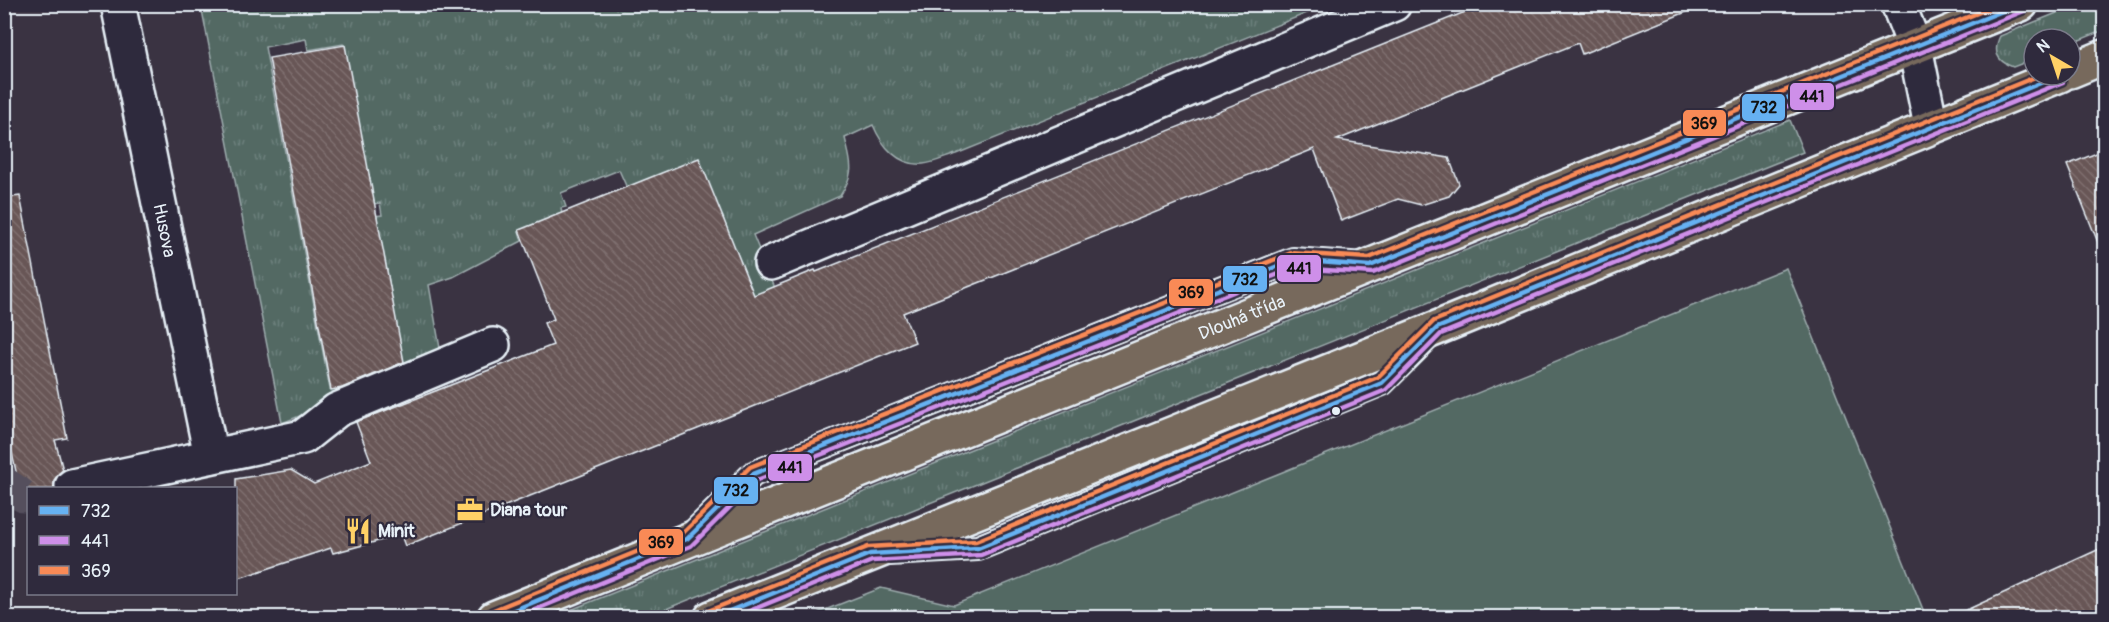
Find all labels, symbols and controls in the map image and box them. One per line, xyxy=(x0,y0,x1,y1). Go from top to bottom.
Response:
north arrow xyxy=(2022,27,2082,87)
text: N xyxy=(2033,35,2054,57)
line badge: 441 xyxy=(1789,82,1835,111)
text: 441 xyxy=(1800,87,1824,107)
line badge: 732 xyxy=(1741,93,1786,122)
text: 732 xyxy=(1751,98,1777,118)
line badge: 369 xyxy=(1682,109,1727,137)
text: 369 xyxy=(1691,114,1717,134)
street label: Husova xyxy=(148,201,181,259)
line badge: 441 xyxy=(1276,254,1322,283)
text: 441 xyxy=(1287,259,1311,279)
line badge: 732 xyxy=(1222,265,1268,293)
text: 732 xyxy=(1232,270,1258,290)
line badge: 369 xyxy=(1168,278,1214,307)
text: 369 xyxy=(1178,283,1204,303)
street label: Dlouhá třída xyxy=(1195,290,1289,345)
unlabelled marker xyxy=(1330,405,1342,417)
line badge: 441 xyxy=(767,453,813,482)
text: 441 xyxy=(778,458,802,478)
line badge: 732 xyxy=(713,476,759,505)
text: 732 xyxy=(723,481,749,501)
legend xyxy=(27,487,237,595)
office icon: Diana tour xyxy=(455,495,485,525)
place label: Diana tour xyxy=(490,499,568,522)
text: 732 xyxy=(81,500,111,523)
restaurant icon: Minit xyxy=(343,516,373,546)
place label: Minit xyxy=(378,520,415,543)
line badge: 369 xyxy=(638,528,684,556)
text: 441 xyxy=(81,530,109,553)
text: 369 xyxy=(648,533,674,553)
text: 369 xyxy=(81,560,111,583)

